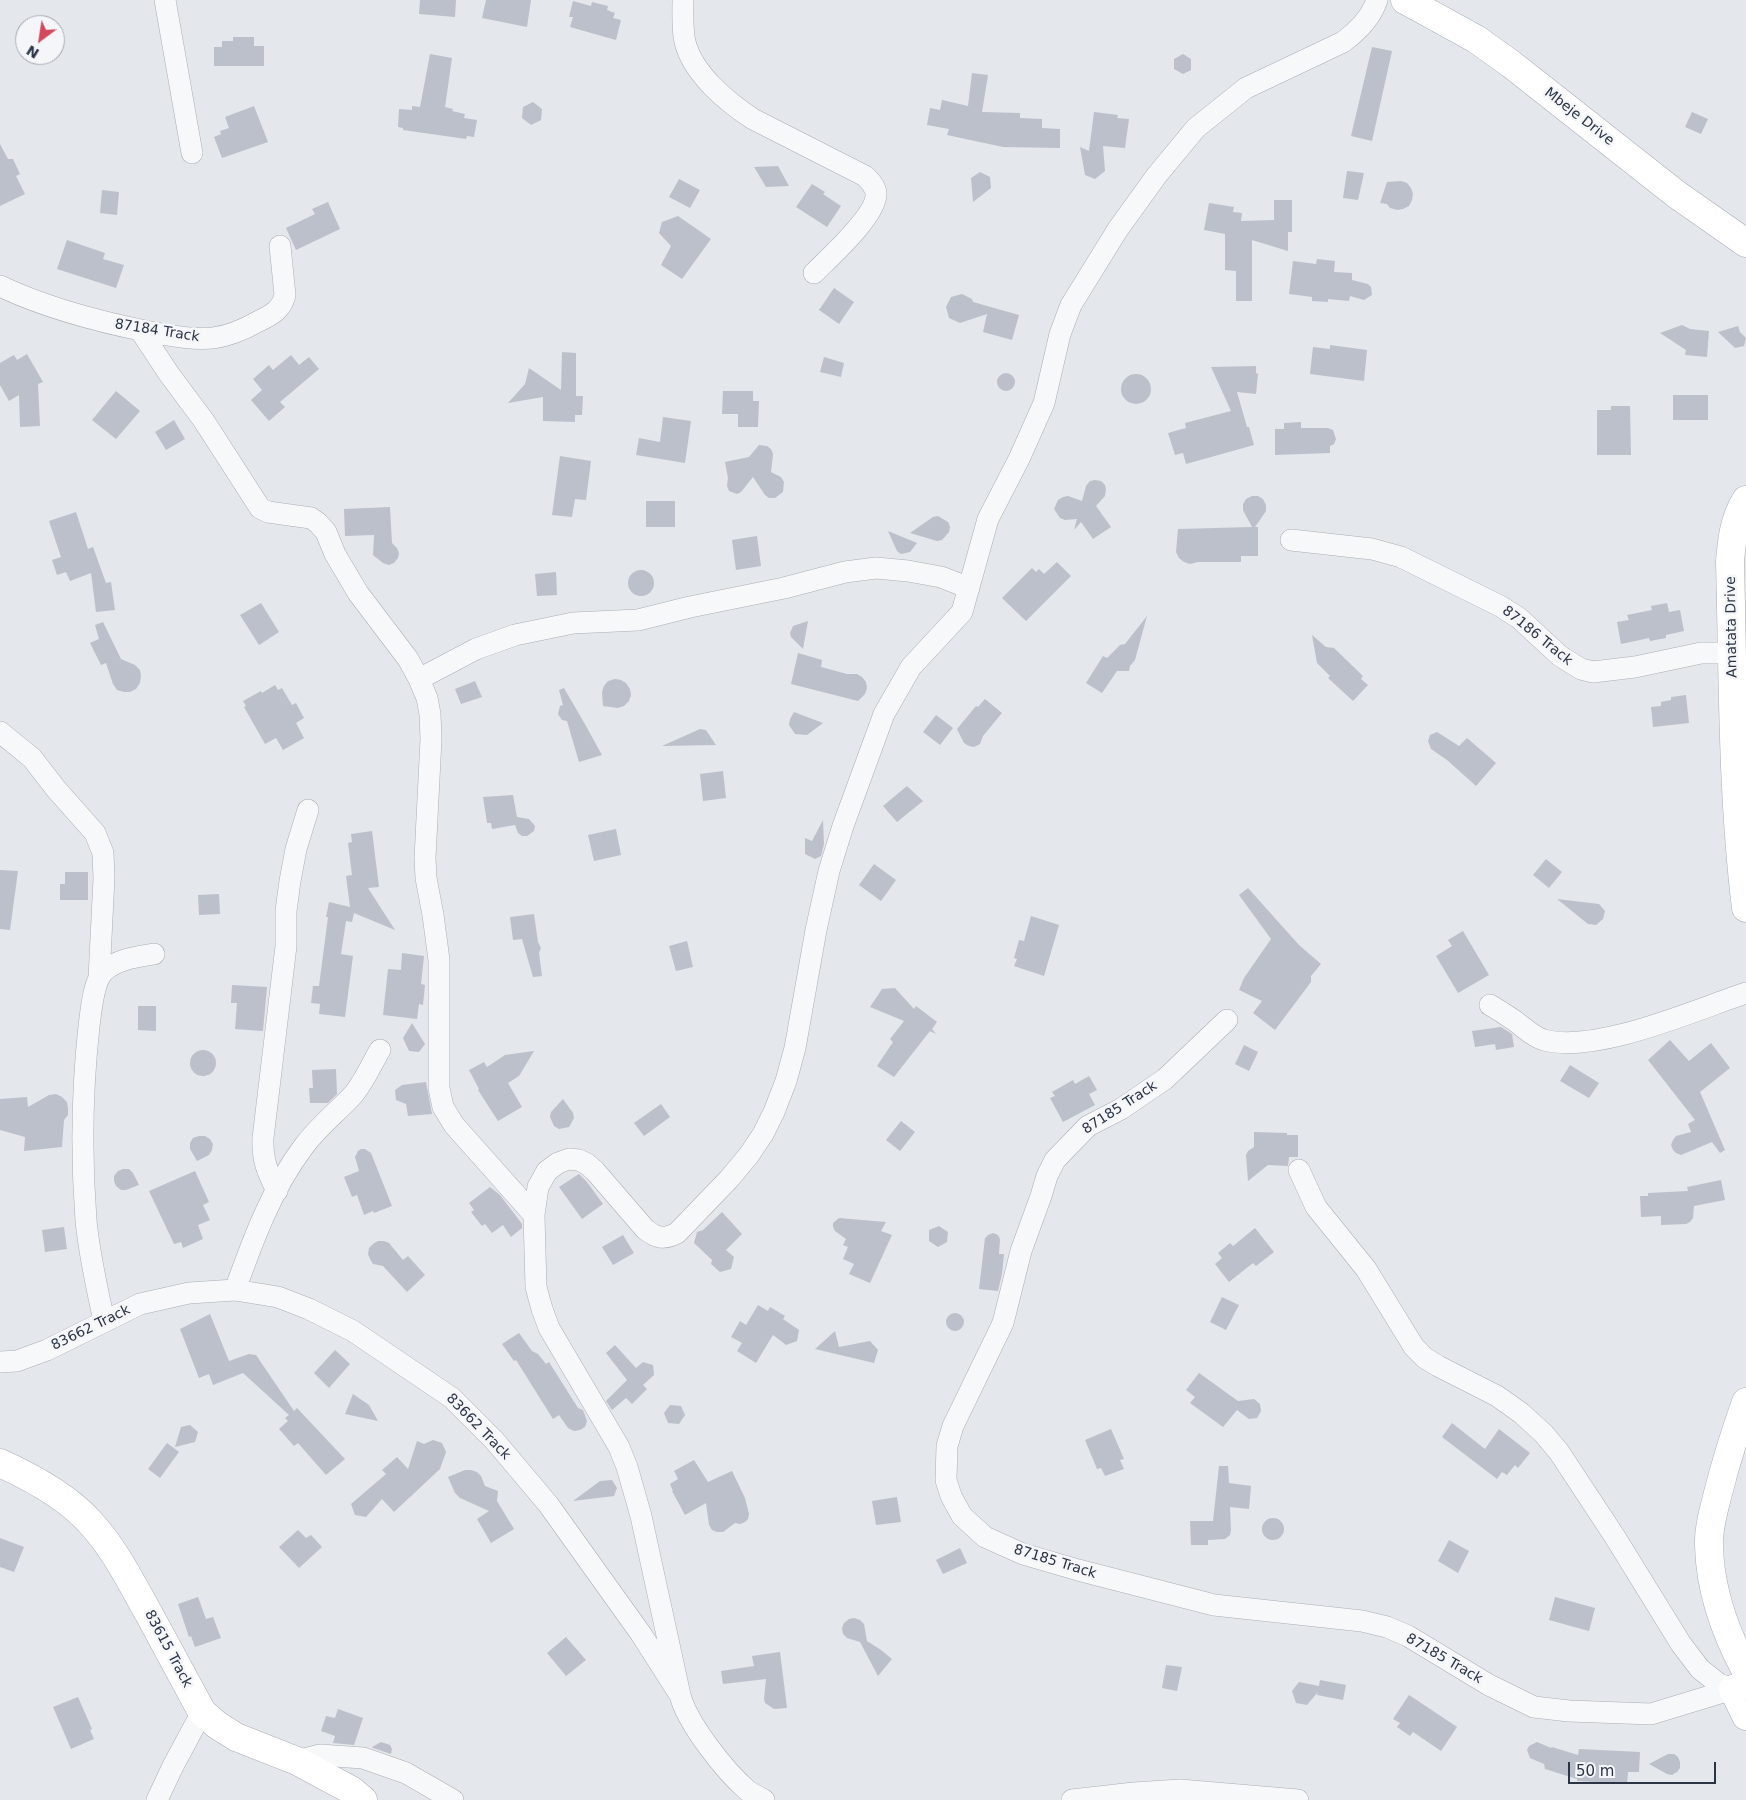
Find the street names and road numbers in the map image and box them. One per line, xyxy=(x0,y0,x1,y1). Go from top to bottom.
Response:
street label: Mbeje Drive xyxy=(1541,85,1617,149)
street label: 87184 Track xyxy=(113,316,201,346)
street label: Amatata Drive xyxy=(1723,576,1741,678)
street label: 87186 Track xyxy=(1498,603,1576,669)
street label: 87185 Track xyxy=(1080,1078,1160,1138)
street label: 83662 Track xyxy=(49,1302,133,1354)
street label: 83662 Track xyxy=(442,1390,514,1464)
street label: 87185 Track xyxy=(1012,1541,1098,1583)
street label: 83615 Track xyxy=(140,1607,196,1691)
street label: 87185 Track xyxy=(1403,1630,1485,1688)

